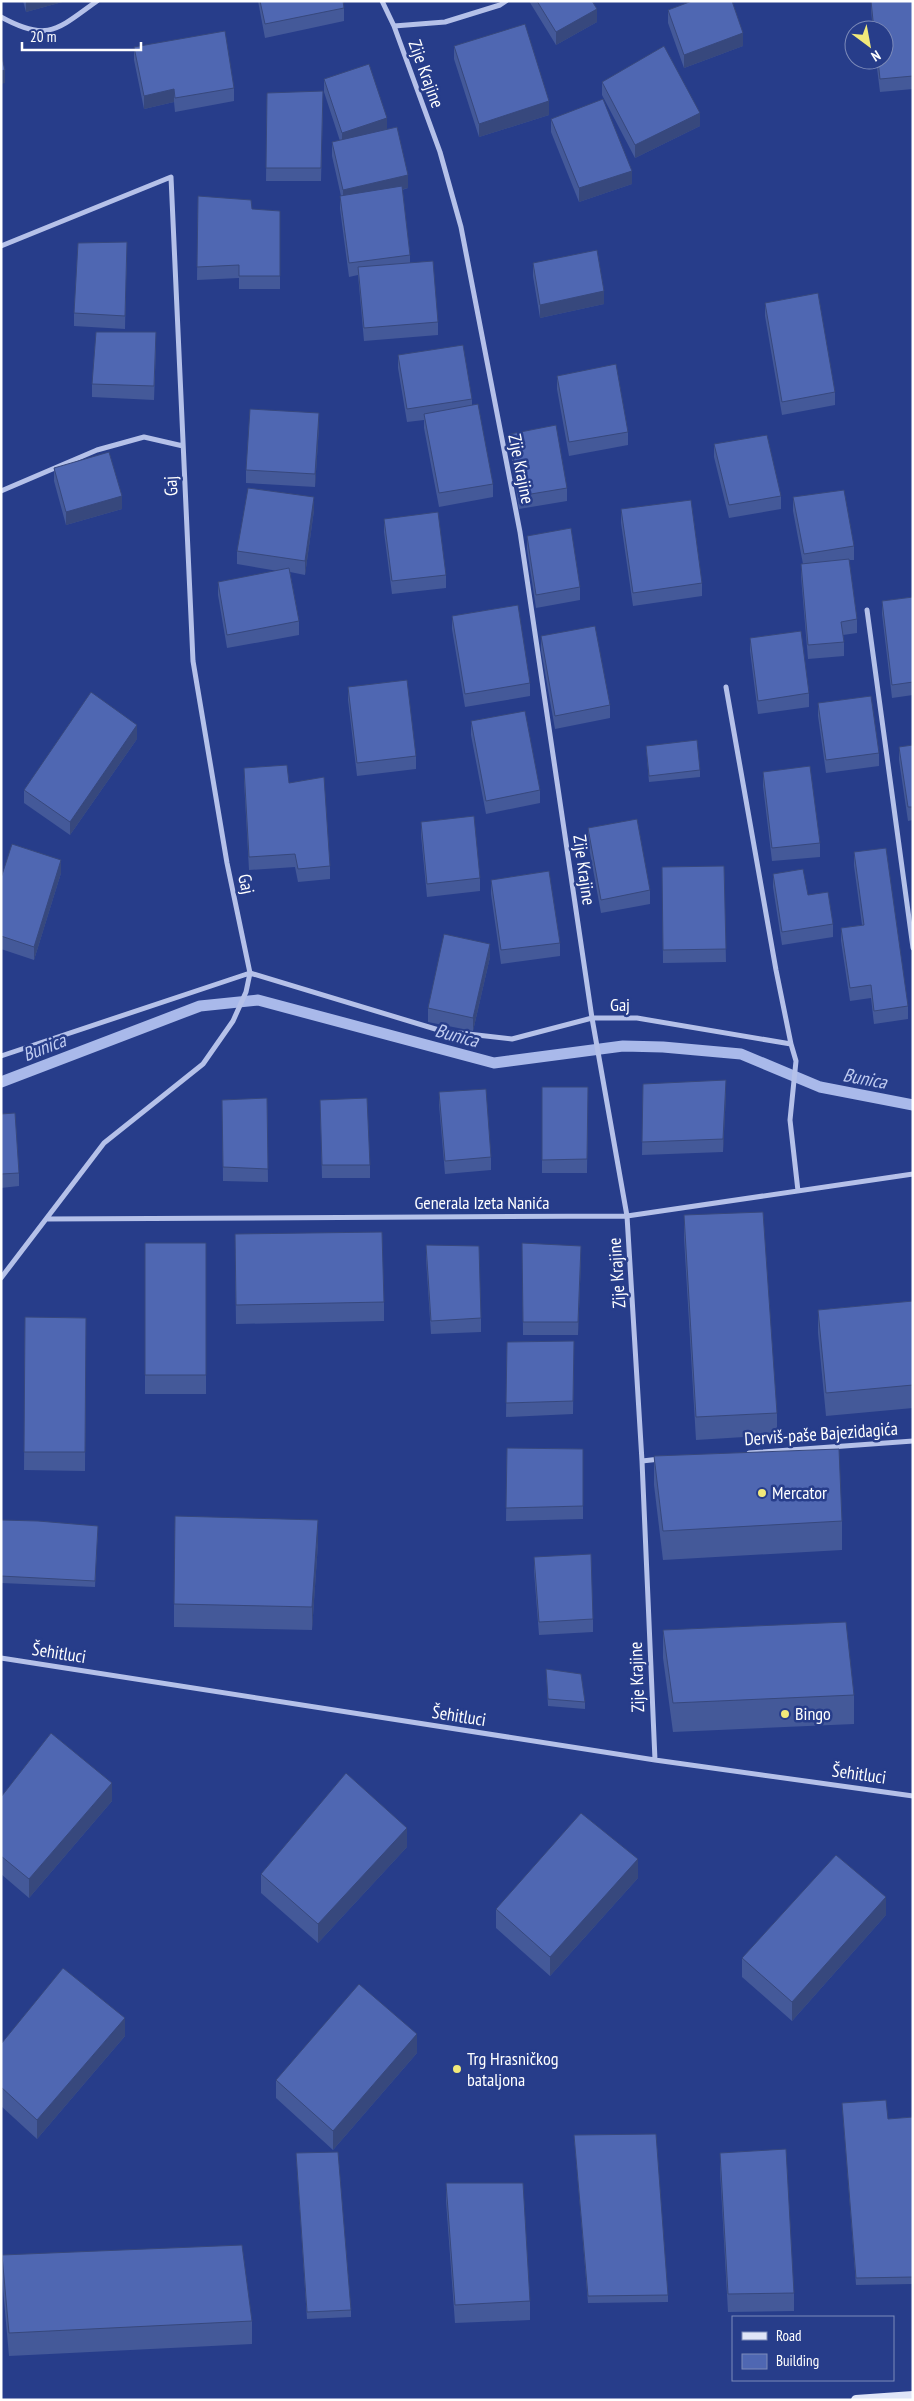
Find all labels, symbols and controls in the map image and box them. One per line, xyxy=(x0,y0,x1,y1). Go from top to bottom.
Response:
scale bar xyxy=(22,20,141,52)
north arrow xyxy=(844,20,894,70)
text: 20 m xyxy=(30,27,56,46)
street label: Zije Krajine xyxy=(404,37,449,111)
text: N xyxy=(868,46,884,66)
street label: Zije Krajine xyxy=(503,432,540,506)
street label: Gaj xyxy=(158,475,183,497)
street label: Zije Krajine xyxy=(568,833,601,907)
street label: Gaj xyxy=(233,872,260,896)
street label: Gaj xyxy=(610,993,630,1016)
water label: Bunica xyxy=(433,1018,483,1053)
water label: Bunica xyxy=(19,1027,70,1066)
water label: Bunica xyxy=(841,1062,890,1094)
street label: Generala Izeta Nanića xyxy=(414,1191,550,1214)
street label: Zije Krajine xyxy=(603,1237,630,1309)
street label: Derviš-paše Bajezidagića xyxy=(743,1417,899,1450)
place label: Mercator xyxy=(772,1481,827,1504)
marker: Mercator xyxy=(756,1487,768,1499)
street label: Šehitluci xyxy=(30,1637,88,1668)
street label: Zije Krajine xyxy=(624,1641,649,1713)
street label: Šehitluci xyxy=(430,1700,488,1731)
place label: Bingo xyxy=(795,1702,831,1725)
marker: Bingo xyxy=(779,1708,791,1720)
street label: Šehitluci xyxy=(831,1758,888,1789)
place label: Trg Hrasničkog bataljona xyxy=(467,2047,558,2091)
marker: Trg Hrasničkog bataljona xyxy=(451,2063,463,2075)
legend xyxy=(732,2316,894,2381)
text: Road xyxy=(776,2326,802,2345)
text: Building xyxy=(776,2351,819,2370)

